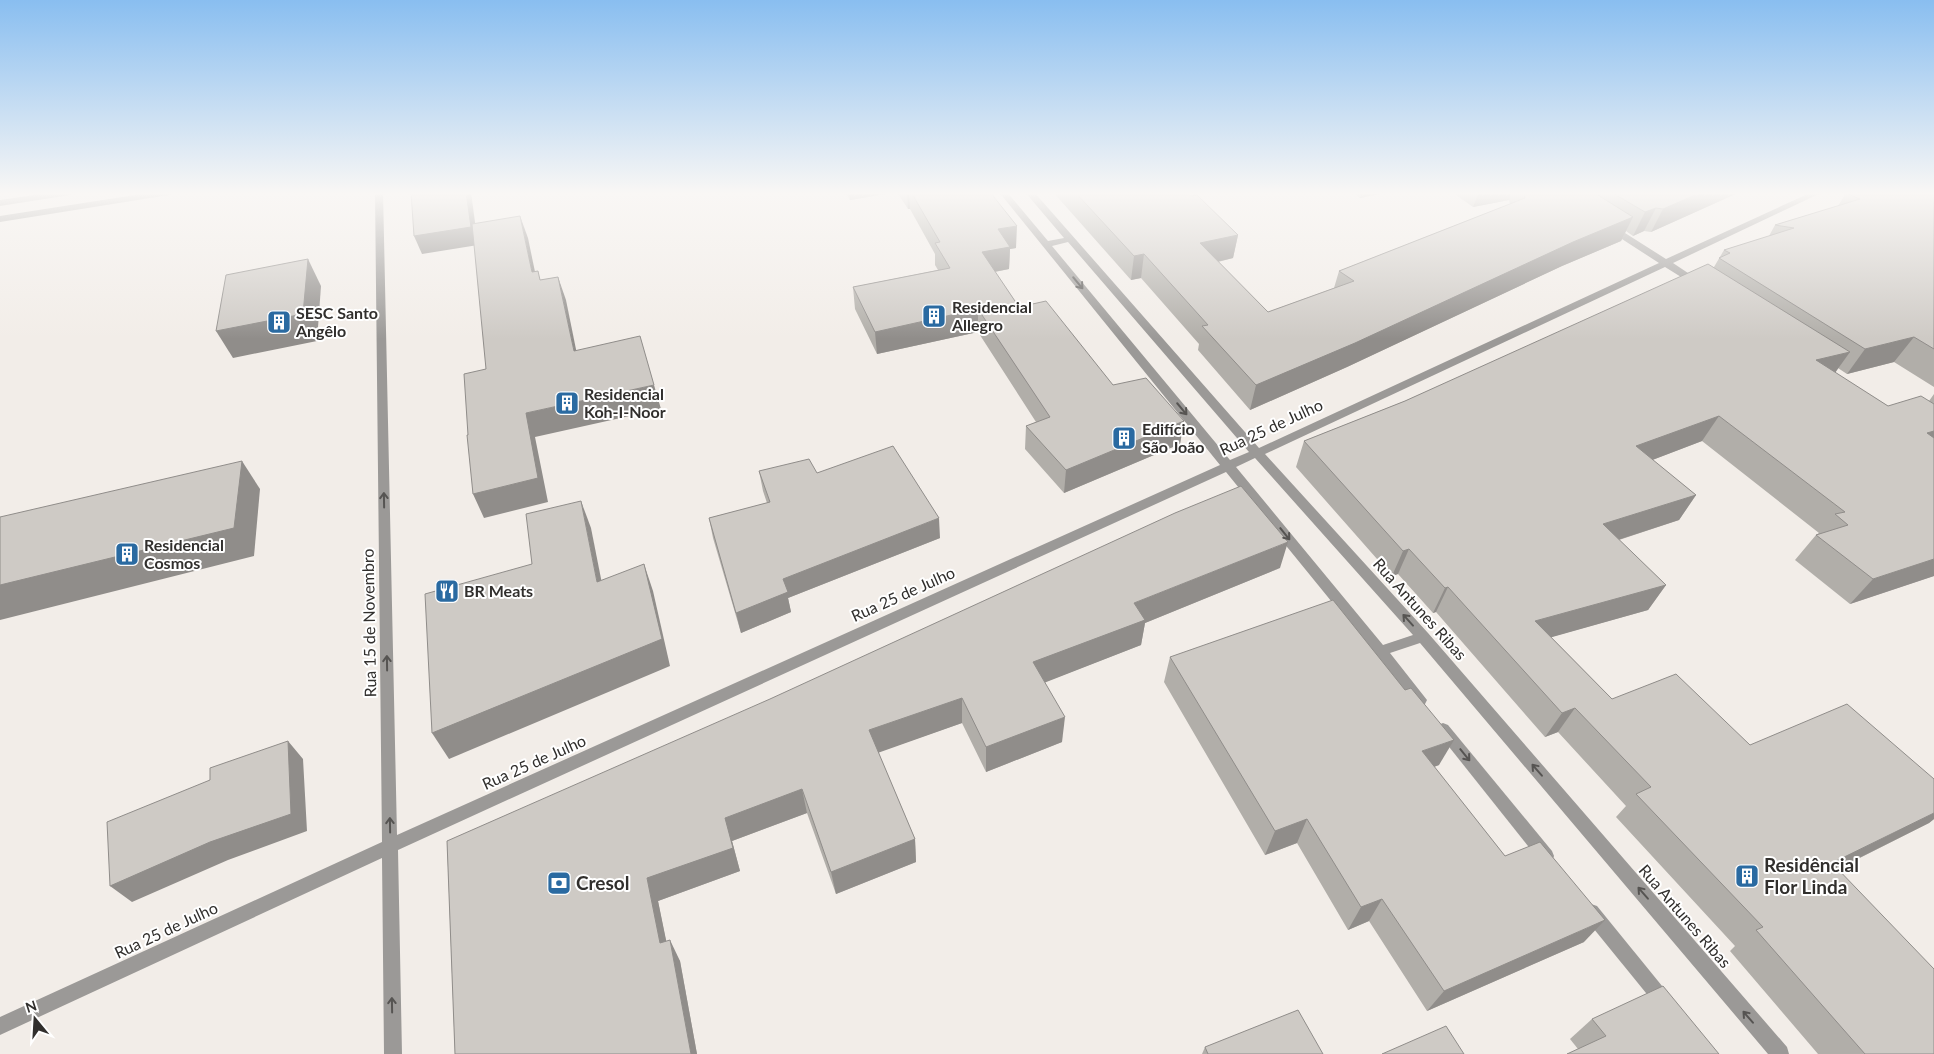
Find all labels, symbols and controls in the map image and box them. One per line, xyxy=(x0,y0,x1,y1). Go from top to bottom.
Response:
one-way arrow xyxy=(1073,277,1084,290)
place label: Residencial Allegro xyxy=(951,297,1032,334)
place label: SESC Santo Angêlo xyxy=(295,303,378,340)
building icon: Residencial Allegro xyxy=(921,303,947,329)
building icon: SESC Santo Angêlo xyxy=(266,309,292,335)
place label: Residencial Koh-I-Noor xyxy=(584,384,666,421)
building icon: Residencial Koh-I-Noor xyxy=(554,390,580,416)
street label: Rua 25 de Julho xyxy=(1216,394,1325,459)
one-way arrow xyxy=(1176,402,1187,415)
place label: Edifício São João xyxy=(1142,419,1205,456)
building icon: Edifício São João xyxy=(1111,425,1137,451)
one-way arrow xyxy=(380,493,389,509)
one-way arrow xyxy=(1279,528,1290,541)
place label: Residencial Cosmos xyxy=(144,535,224,572)
building icon: Residencial Cosmos xyxy=(114,541,140,567)
street label: Rua 15 de Novembro xyxy=(358,548,379,698)
street label: Rua Antunes Ribas xyxy=(1370,554,1471,664)
street label: Rua 25 de Julho xyxy=(848,562,958,625)
restaurant icon: BR Meats xyxy=(434,578,460,604)
place label: BR Meats xyxy=(464,581,533,600)
one-way arrow xyxy=(1402,614,1414,627)
one-way arrow xyxy=(382,655,392,672)
street label: Rua 25 de Julho xyxy=(479,730,589,793)
one-way arrow xyxy=(1459,749,1470,762)
one-way arrow xyxy=(1532,764,1543,777)
one-way arrow xyxy=(385,818,394,834)
place label: Residêncial Flor Linda xyxy=(1764,853,1859,898)
street label: Rua Antunes Ribas xyxy=(1635,860,1735,971)
building icon: Residêncial Flor Linda xyxy=(1734,863,1760,889)
bank icon: Cresol xyxy=(546,870,572,896)
place label: Cresol xyxy=(576,871,630,894)
one-way arrow xyxy=(1637,887,1648,900)
street label: Rua 25 de Julho xyxy=(111,897,220,962)
north arrow xyxy=(10,994,60,1044)
text: N xyxy=(23,996,39,1016)
one-way arrow xyxy=(387,998,397,1014)
one-way arrow xyxy=(1743,1011,1754,1024)

